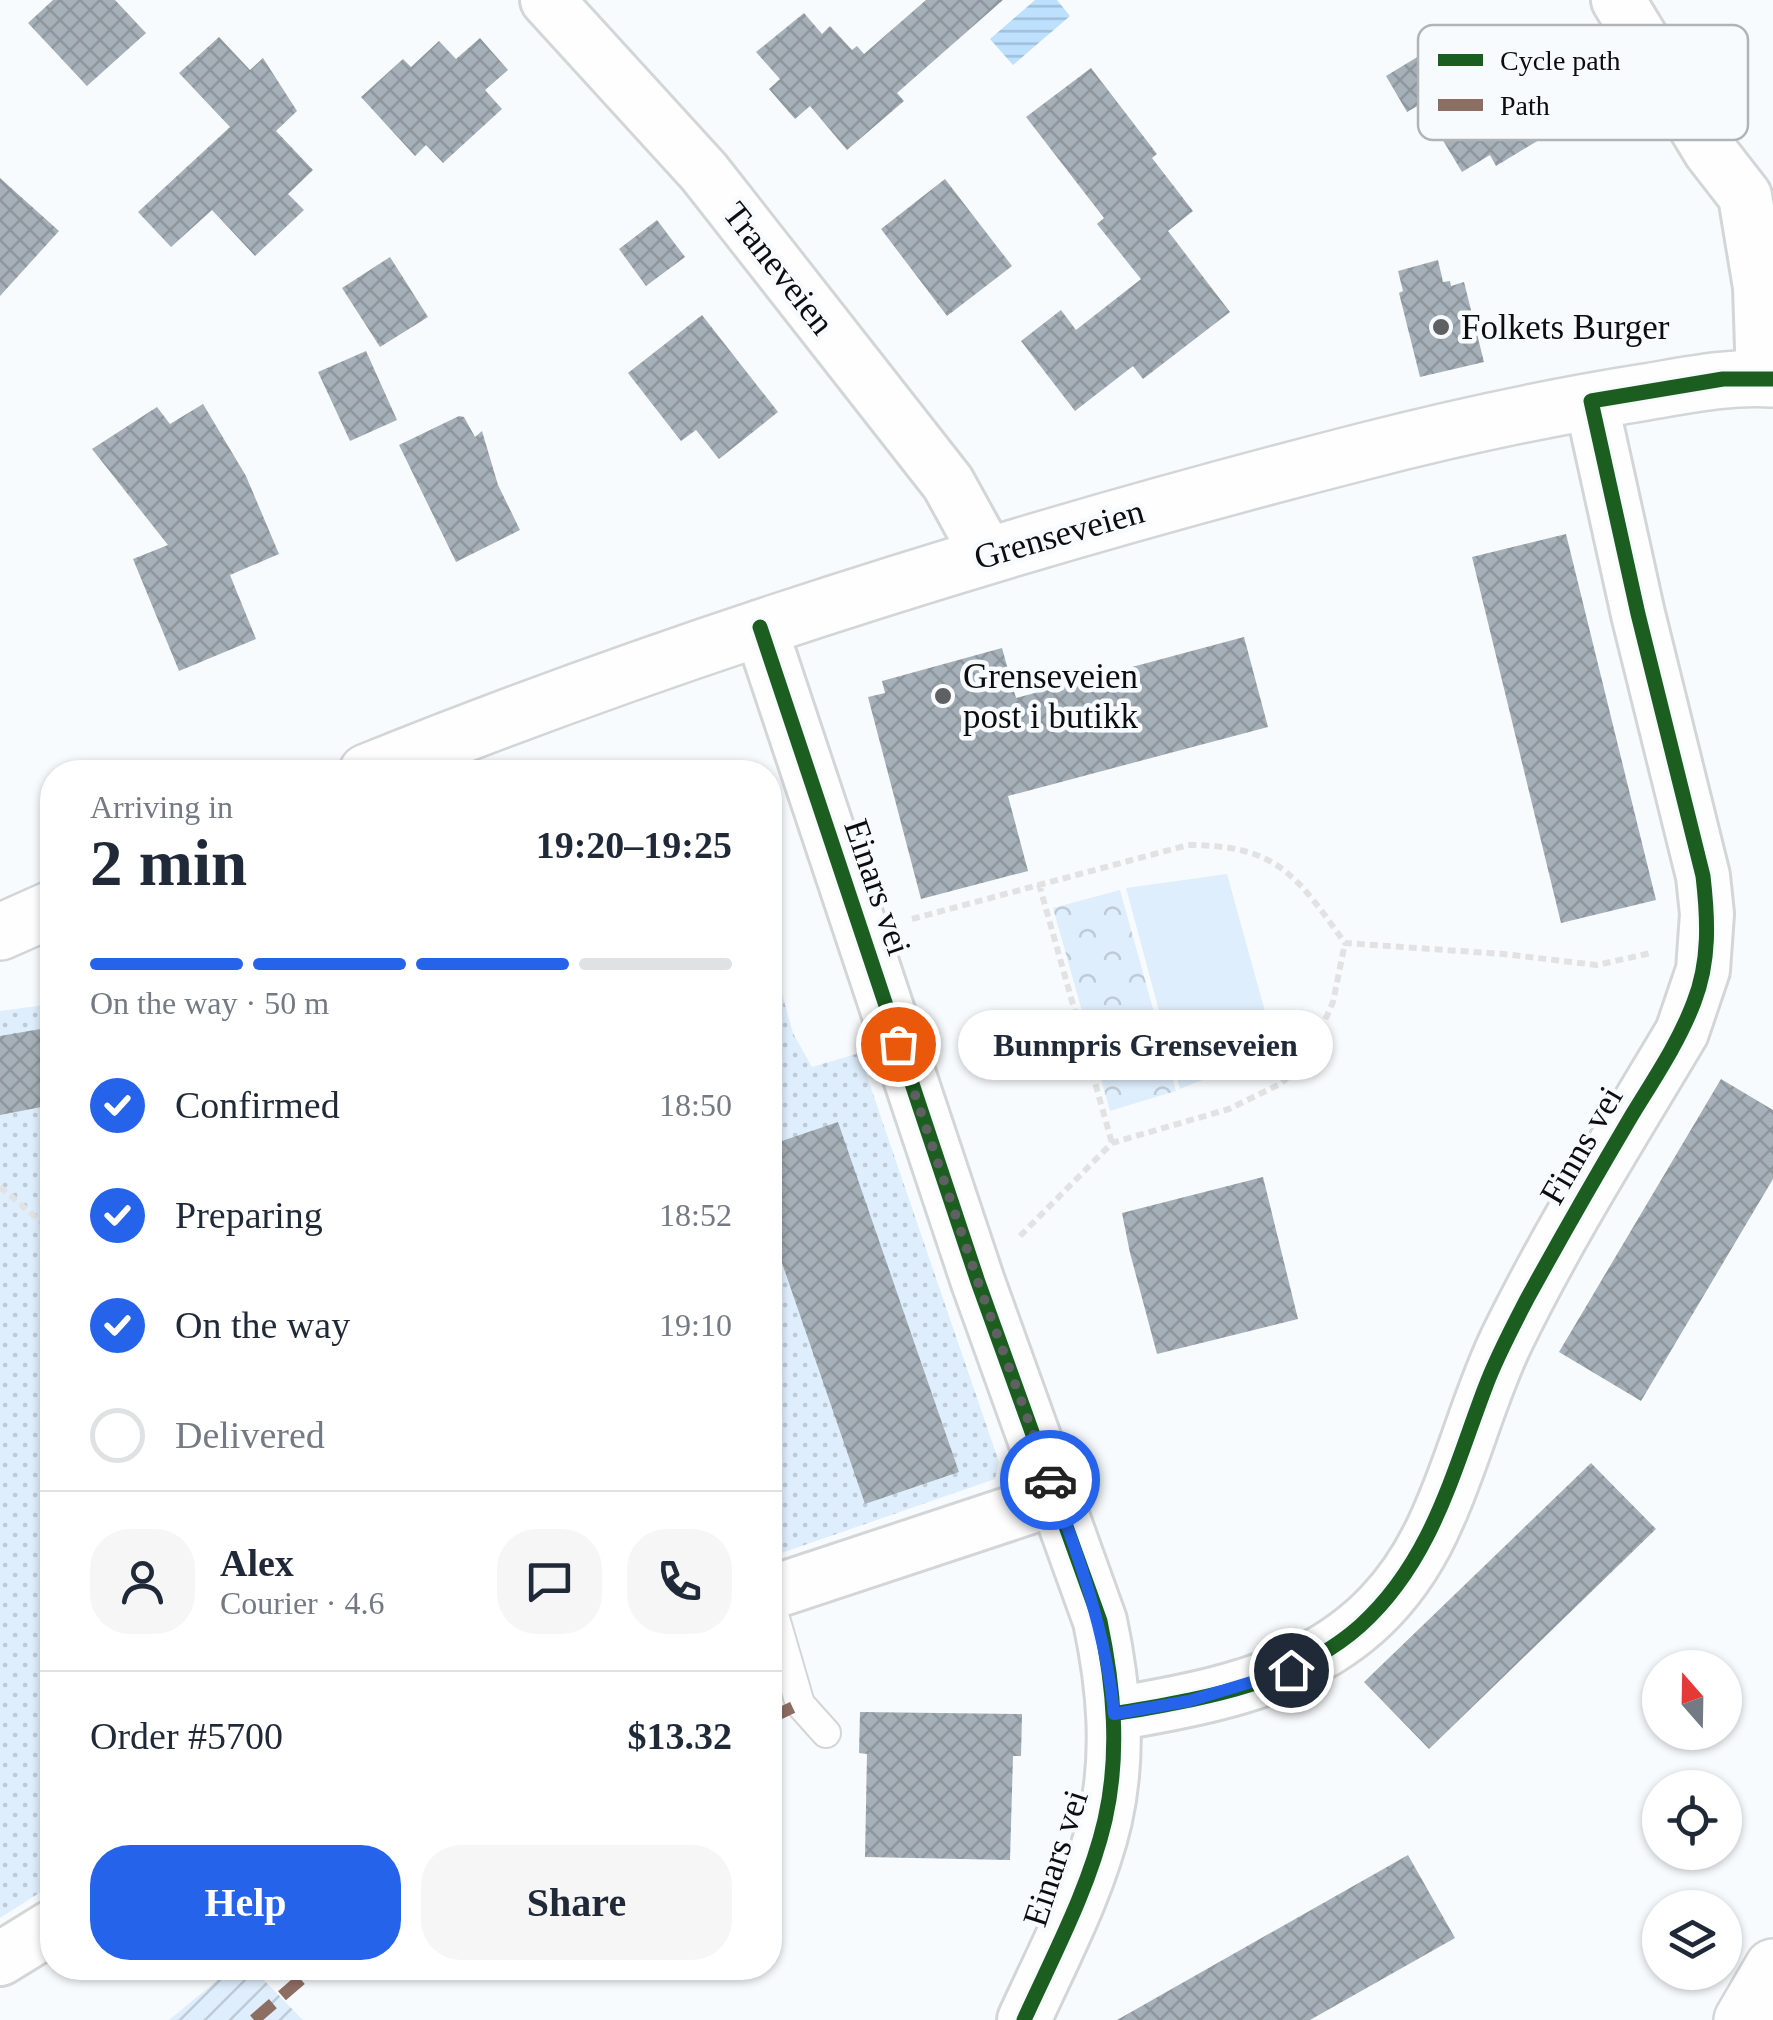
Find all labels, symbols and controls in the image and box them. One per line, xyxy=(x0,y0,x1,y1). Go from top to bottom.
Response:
legend xyxy=(1418,25,1748,140)
text: Cycle path xyxy=(1500,45,1621,76)
text: Path xyxy=(1500,90,1550,121)
street label: Traneveien xyxy=(715,195,842,342)
place label: Folkets Burger xyxy=(1461,308,1670,347)
marker: Folkets Burger xyxy=(1430,316,1452,338)
street label: Grenseveien xyxy=(970,492,1149,577)
place label: Grenseveien post i butikk xyxy=(963,657,1139,736)
marker: Grenseveien post i butikk xyxy=(932,685,954,707)
text: Arriving in xyxy=(90,789,233,825)
street label: Einars vei xyxy=(836,814,919,960)
text: 19:20–19:25 xyxy=(536,824,732,866)
text: 2 min xyxy=(90,827,247,899)
text: On the way · 50 m xyxy=(90,985,329,1021)
pin xyxy=(856,1002,941,1087)
callout: Bunnpris Grenseveien xyxy=(958,1009,1333,1079)
icon: bag xyxy=(871,1017,926,1072)
text: Bunnpris Grenseveien xyxy=(993,1027,1298,1063)
icon: check xyxy=(90,1078,145,1133)
street label: Finns vei xyxy=(1532,1079,1631,1211)
text: Confirmed xyxy=(175,1084,340,1126)
text: 18:50 xyxy=(659,1087,732,1123)
icon: check xyxy=(90,1188,145,1243)
text: Preparing xyxy=(175,1194,323,1236)
text: 18:52 xyxy=(659,1197,732,1233)
icon: check xyxy=(90,1298,145,1353)
text: On the way xyxy=(175,1304,350,1346)
text: 19:10 xyxy=(659,1307,732,1343)
text: Delivered xyxy=(175,1414,325,1456)
courier xyxy=(1000,1430,1100,1530)
icon: car xyxy=(1023,1453,1078,1508)
button: person xyxy=(90,1529,195,1634)
button: chat xyxy=(497,1529,602,1634)
button: phone xyxy=(627,1529,732,1634)
text: Alex xyxy=(220,1542,294,1584)
text: Courier · 4.6 xyxy=(220,1585,384,1621)
pin xyxy=(1249,1628,1334,1713)
icon: home xyxy=(1264,1643,1319,1698)
north arrow xyxy=(1642,1650,1742,1750)
map controls xyxy=(1642,1650,1742,1990)
text: Order #5700 xyxy=(90,1715,283,1757)
text: $13.32 xyxy=(628,1715,732,1757)
button: locate xyxy=(1642,1770,1742,1870)
street label: Einars vei xyxy=(1015,1785,1096,1931)
button: Help xyxy=(90,1845,401,1960)
button: Share xyxy=(421,1845,732,1960)
button: layers xyxy=(1642,1890,1742,1990)

